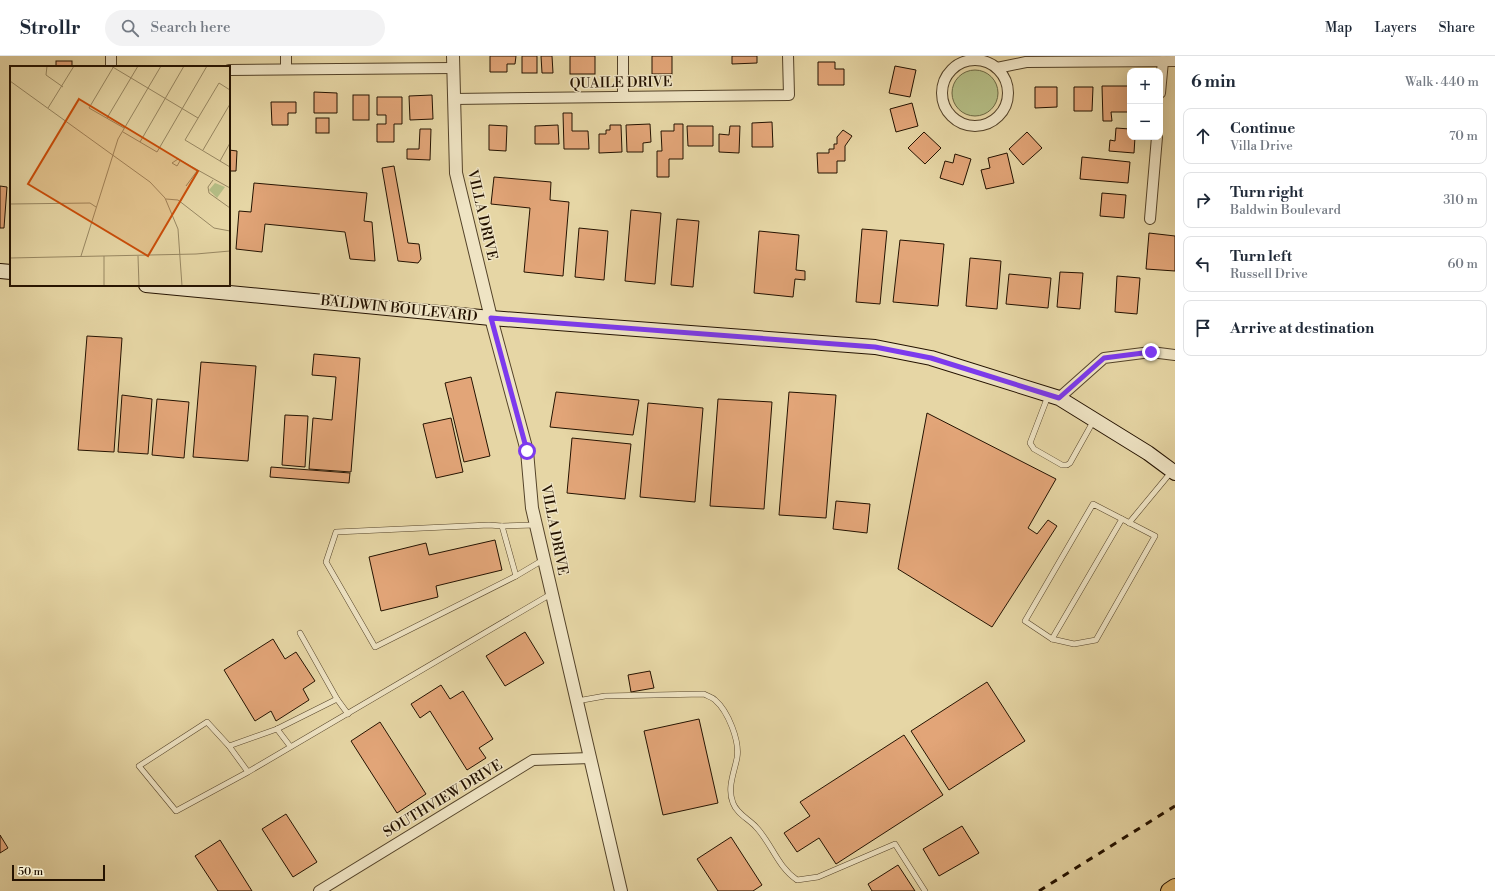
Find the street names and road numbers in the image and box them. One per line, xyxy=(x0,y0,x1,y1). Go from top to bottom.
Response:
street label: QUAILE DRIVE xyxy=(570,73,672,93)
street label: VILLA DRIVE xyxy=(463,167,501,262)
street label: BALDWIN BOULEVARD xyxy=(319,292,478,326)
street label: VILLA DRIVE xyxy=(536,482,572,577)
street label: SOUTHVIEW DRIVE xyxy=(380,756,506,842)

